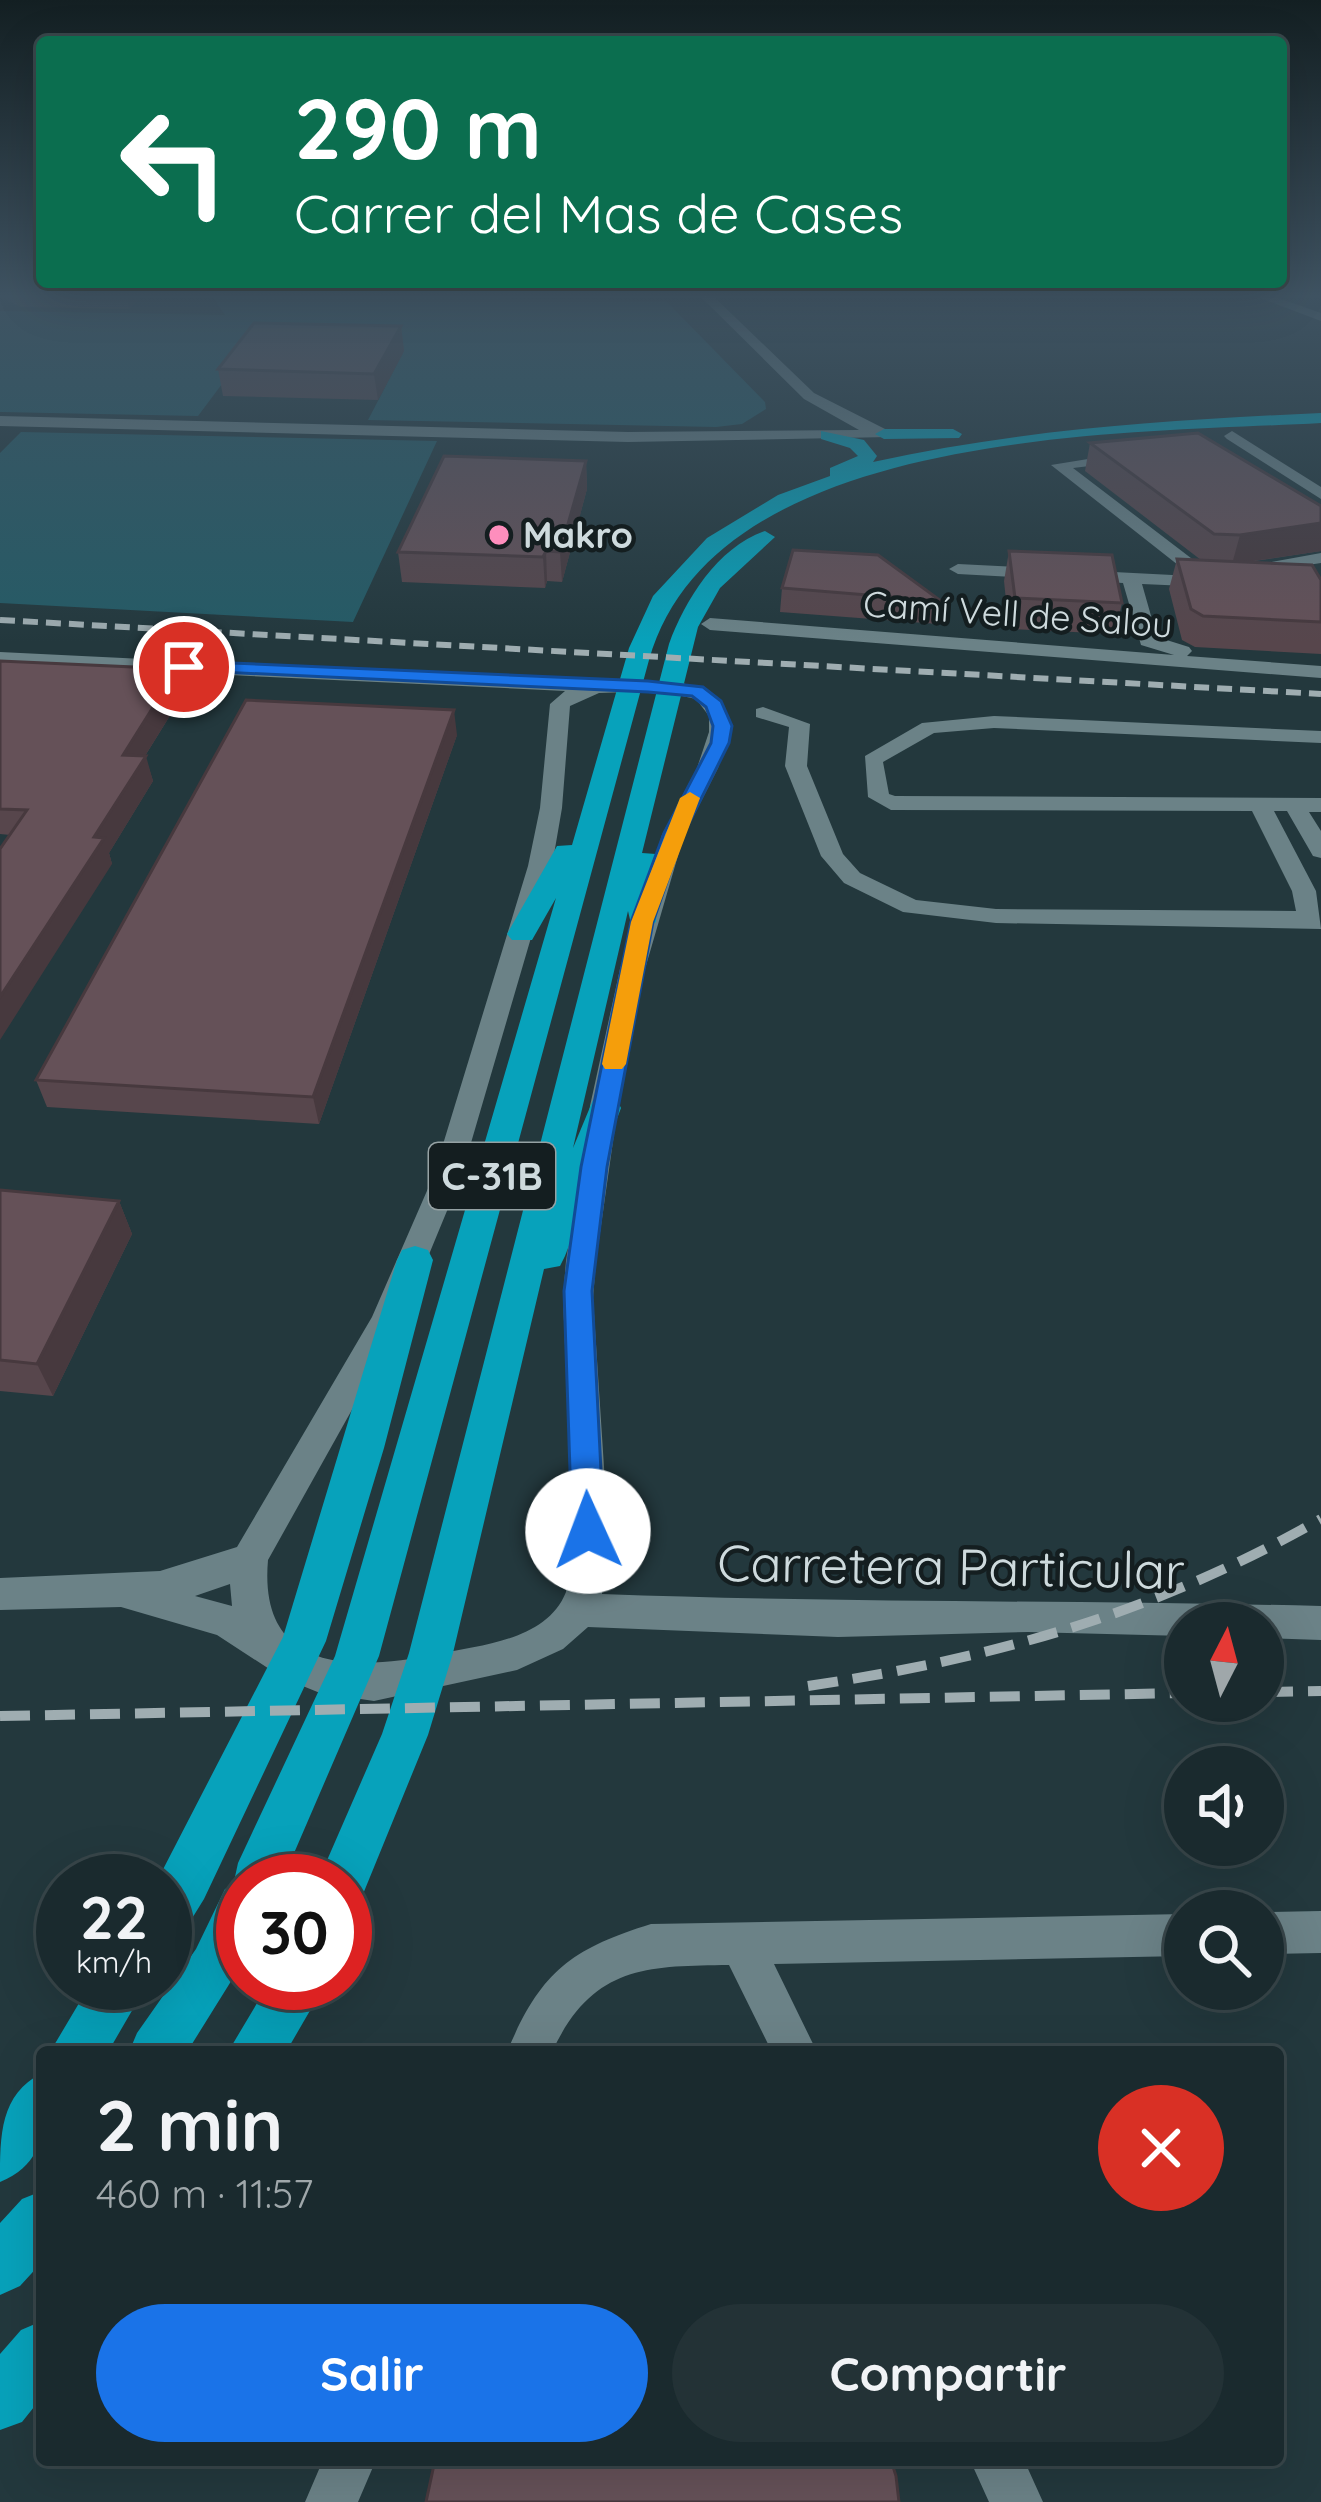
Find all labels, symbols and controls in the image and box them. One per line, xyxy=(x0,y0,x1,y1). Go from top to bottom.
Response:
text: 290 m xyxy=(294,75,542,180)
icon: left xyxy=(96,84,252,240)
text: Carrer del Mas de Cases xyxy=(294,179,903,247)
place label: Makro xyxy=(523,512,633,557)
marker: Makro xyxy=(486,522,512,548)
street label: Camí Vell de Salou xyxy=(862,580,1174,647)
pin xyxy=(133,616,235,718)
icon: arrive xyxy=(151,634,217,700)
road number: C-31B xyxy=(429,1143,555,1209)
position arrow xyxy=(525,1468,651,1594)
street label: Carretera Particular xyxy=(717,1530,1185,1602)
north arrow xyxy=(1164,1602,1284,1722)
map controls xyxy=(1164,1602,1284,2010)
button: sound xyxy=(1164,1746,1284,1866)
speed limit sign: 30 xyxy=(216,1854,372,2010)
text: 22 xyxy=(80,1879,148,1954)
button: search xyxy=(1164,1890,1284,2010)
text: km/h xyxy=(76,1943,152,1981)
text: 2 min xyxy=(96,2079,283,2169)
button: close xyxy=(1098,2085,1224,2211)
text: 460 m · 11:57 xyxy=(96,2169,313,2218)
button: Salir xyxy=(96,2304,648,2442)
button: Compartir xyxy=(672,2304,1224,2442)

